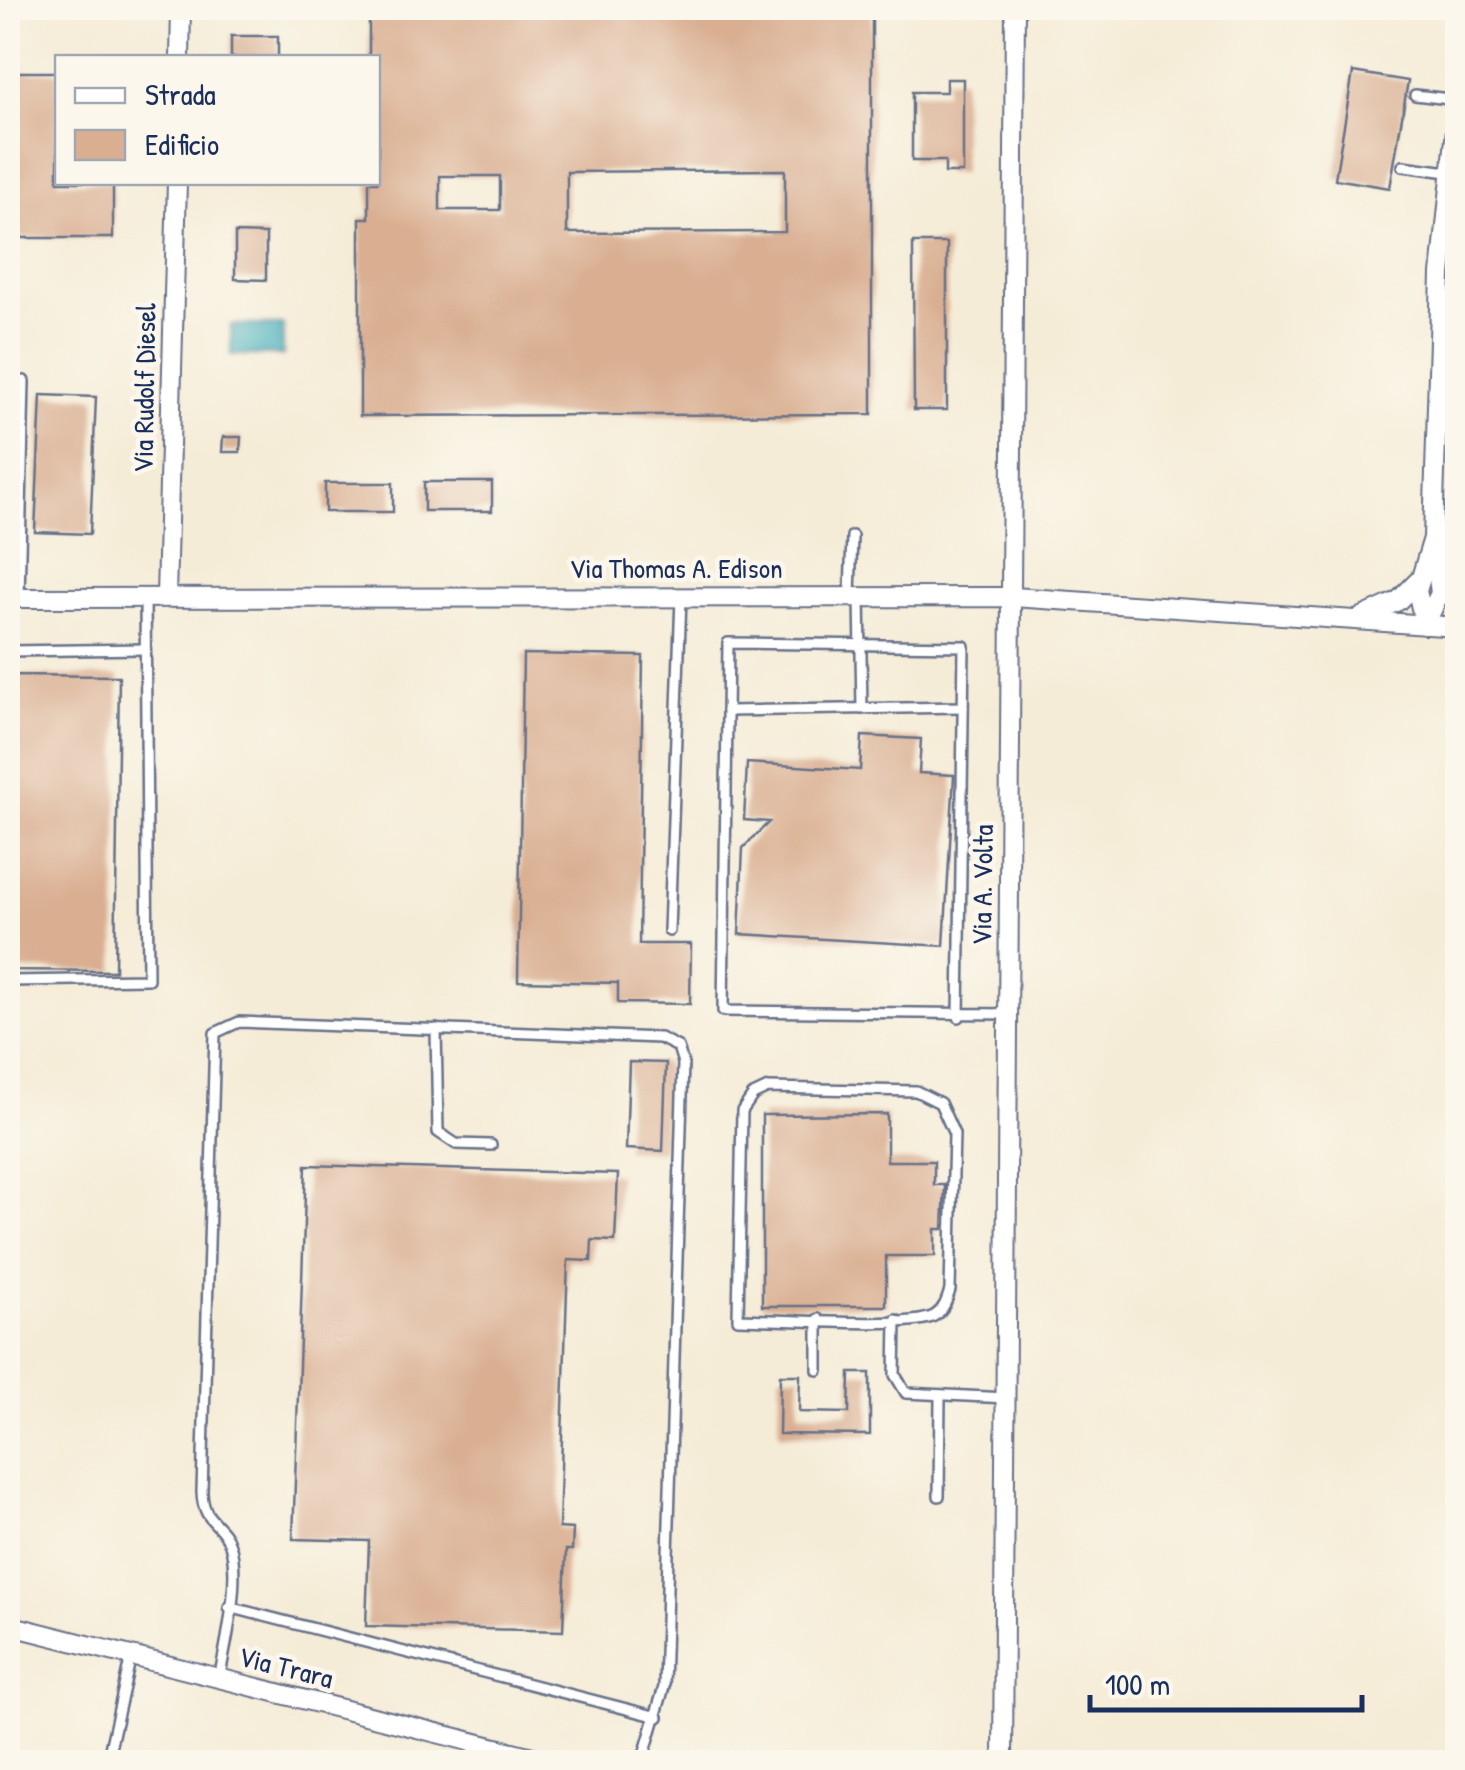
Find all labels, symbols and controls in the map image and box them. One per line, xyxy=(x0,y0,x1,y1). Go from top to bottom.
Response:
legend xyxy=(55,55,380,185)
text: Strada xyxy=(145,74,216,114)
text: Edificio xyxy=(145,124,219,164)
street label: Via Rudolf Diesel xyxy=(124,302,164,473)
street label: Via Thomas A. Edison xyxy=(569,549,783,587)
street label: Via A. Volta xyxy=(962,824,1002,946)
street label: Via Trara xyxy=(235,1637,337,1697)
scale bar xyxy=(1090,1650,1362,1712)
text: 100 m xyxy=(1105,1664,1170,1704)

